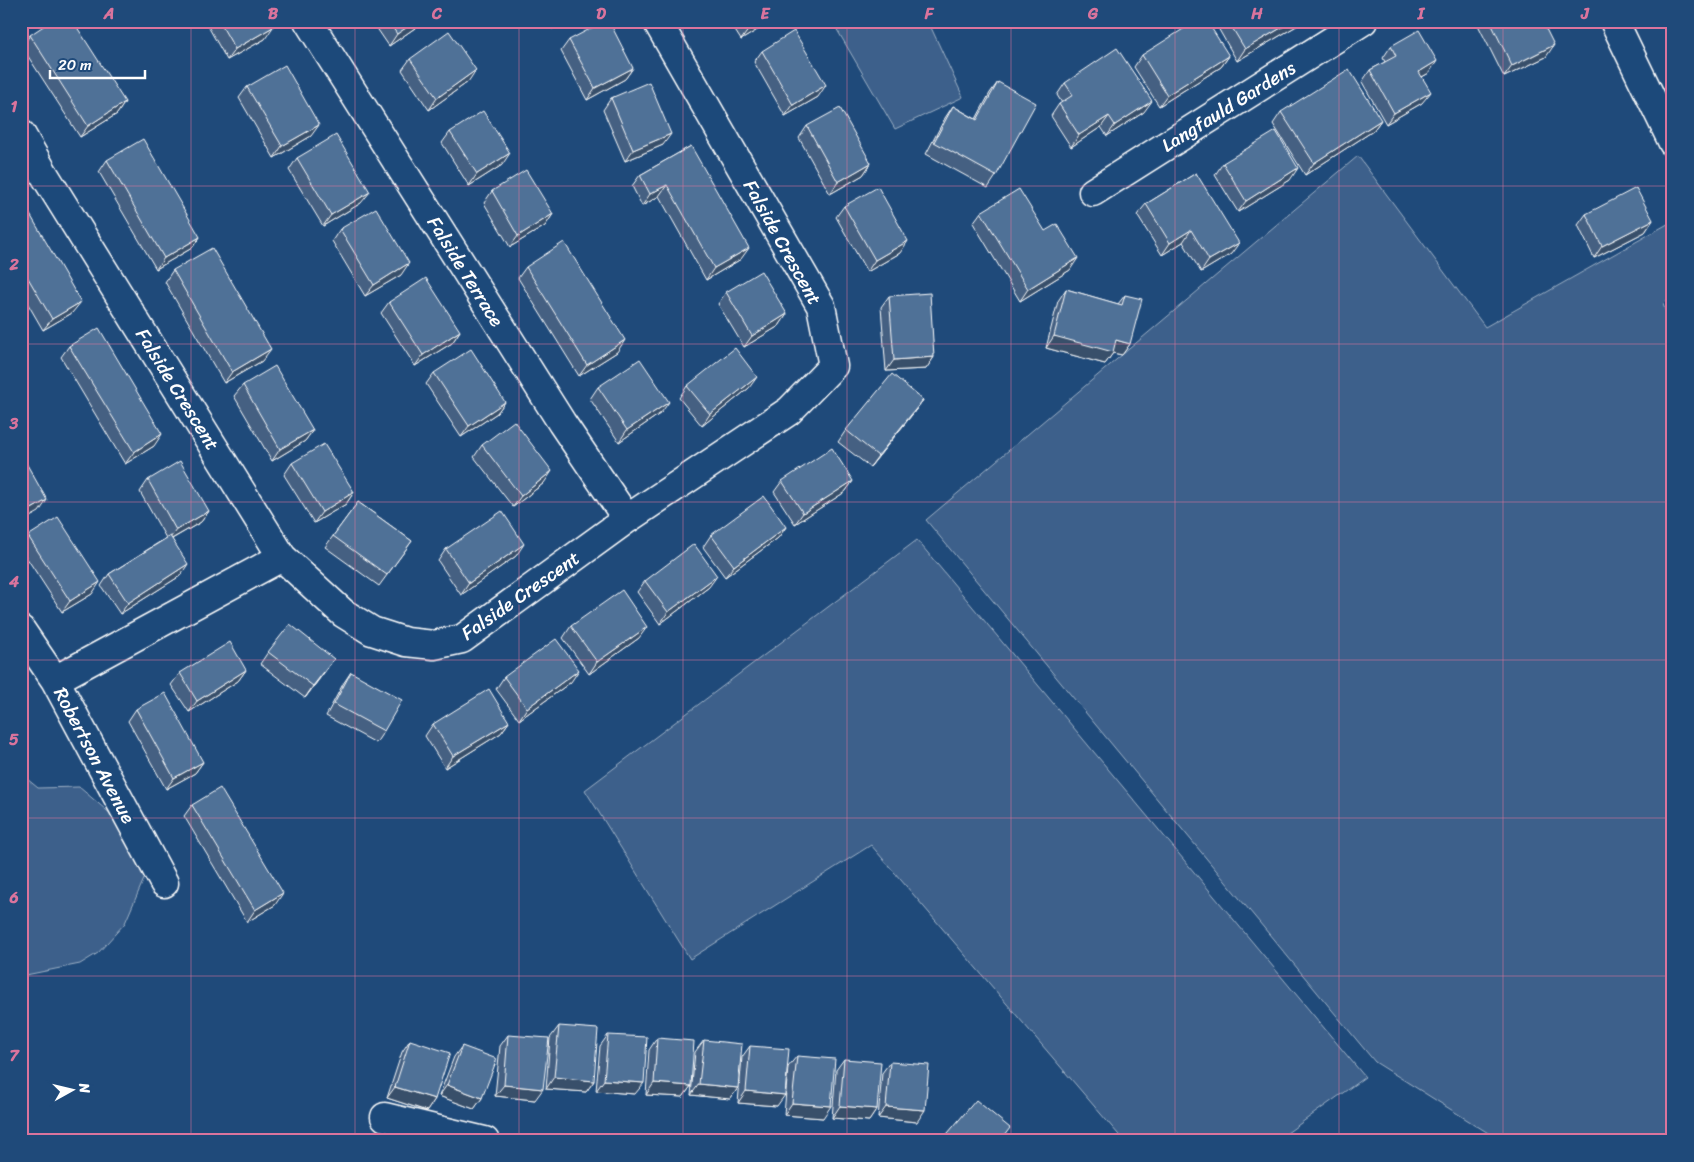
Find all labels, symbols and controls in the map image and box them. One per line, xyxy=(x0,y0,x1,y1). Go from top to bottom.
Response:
text: A xyxy=(103,0,114,28)
text: B xyxy=(268,0,279,28)
text: C xyxy=(431,0,443,28)
text: D xyxy=(596,0,606,28)
text: E xyxy=(761,0,771,28)
text: F xyxy=(924,0,935,28)
text: G xyxy=(1087,0,1099,28)
text: H xyxy=(1250,0,1263,28)
text: I xyxy=(1417,0,1426,28)
text: J xyxy=(1580,0,1590,28)
scale bar xyxy=(50,48,145,80)
text: 20 m xyxy=(58,52,92,78)
street label: Langfauld Gardens xyxy=(1154,52,1302,161)
text: 1 xyxy=(11,92,18,121)
street label: Falside Crescent xyxy=(734,173,831,311)
street label: Falside Terrace xyxy=(418,209,513,333)
text: 2 xyxy=(8,250,19,279)
street label: Falside Crescent xyxy=(127,321,228,457)
text: 3 xyxy=(9,409,19,438)
street label: Falside Crescent xyxy=(454,542,587,649)
text: 4 xyxy=(8,567,19,596)
street label: Robertson Avenue xyxy=(45,681,145,830)
text: 5 xyxy=(9,725,19,754)
text: 6 xyxy=(8,883,19,912)
text: 7 xyxy=(9,1041,20,1070)
north arrow xyxy=(48,1064,98,1114)
text: N xyxy=(71,1081,97,1095)

